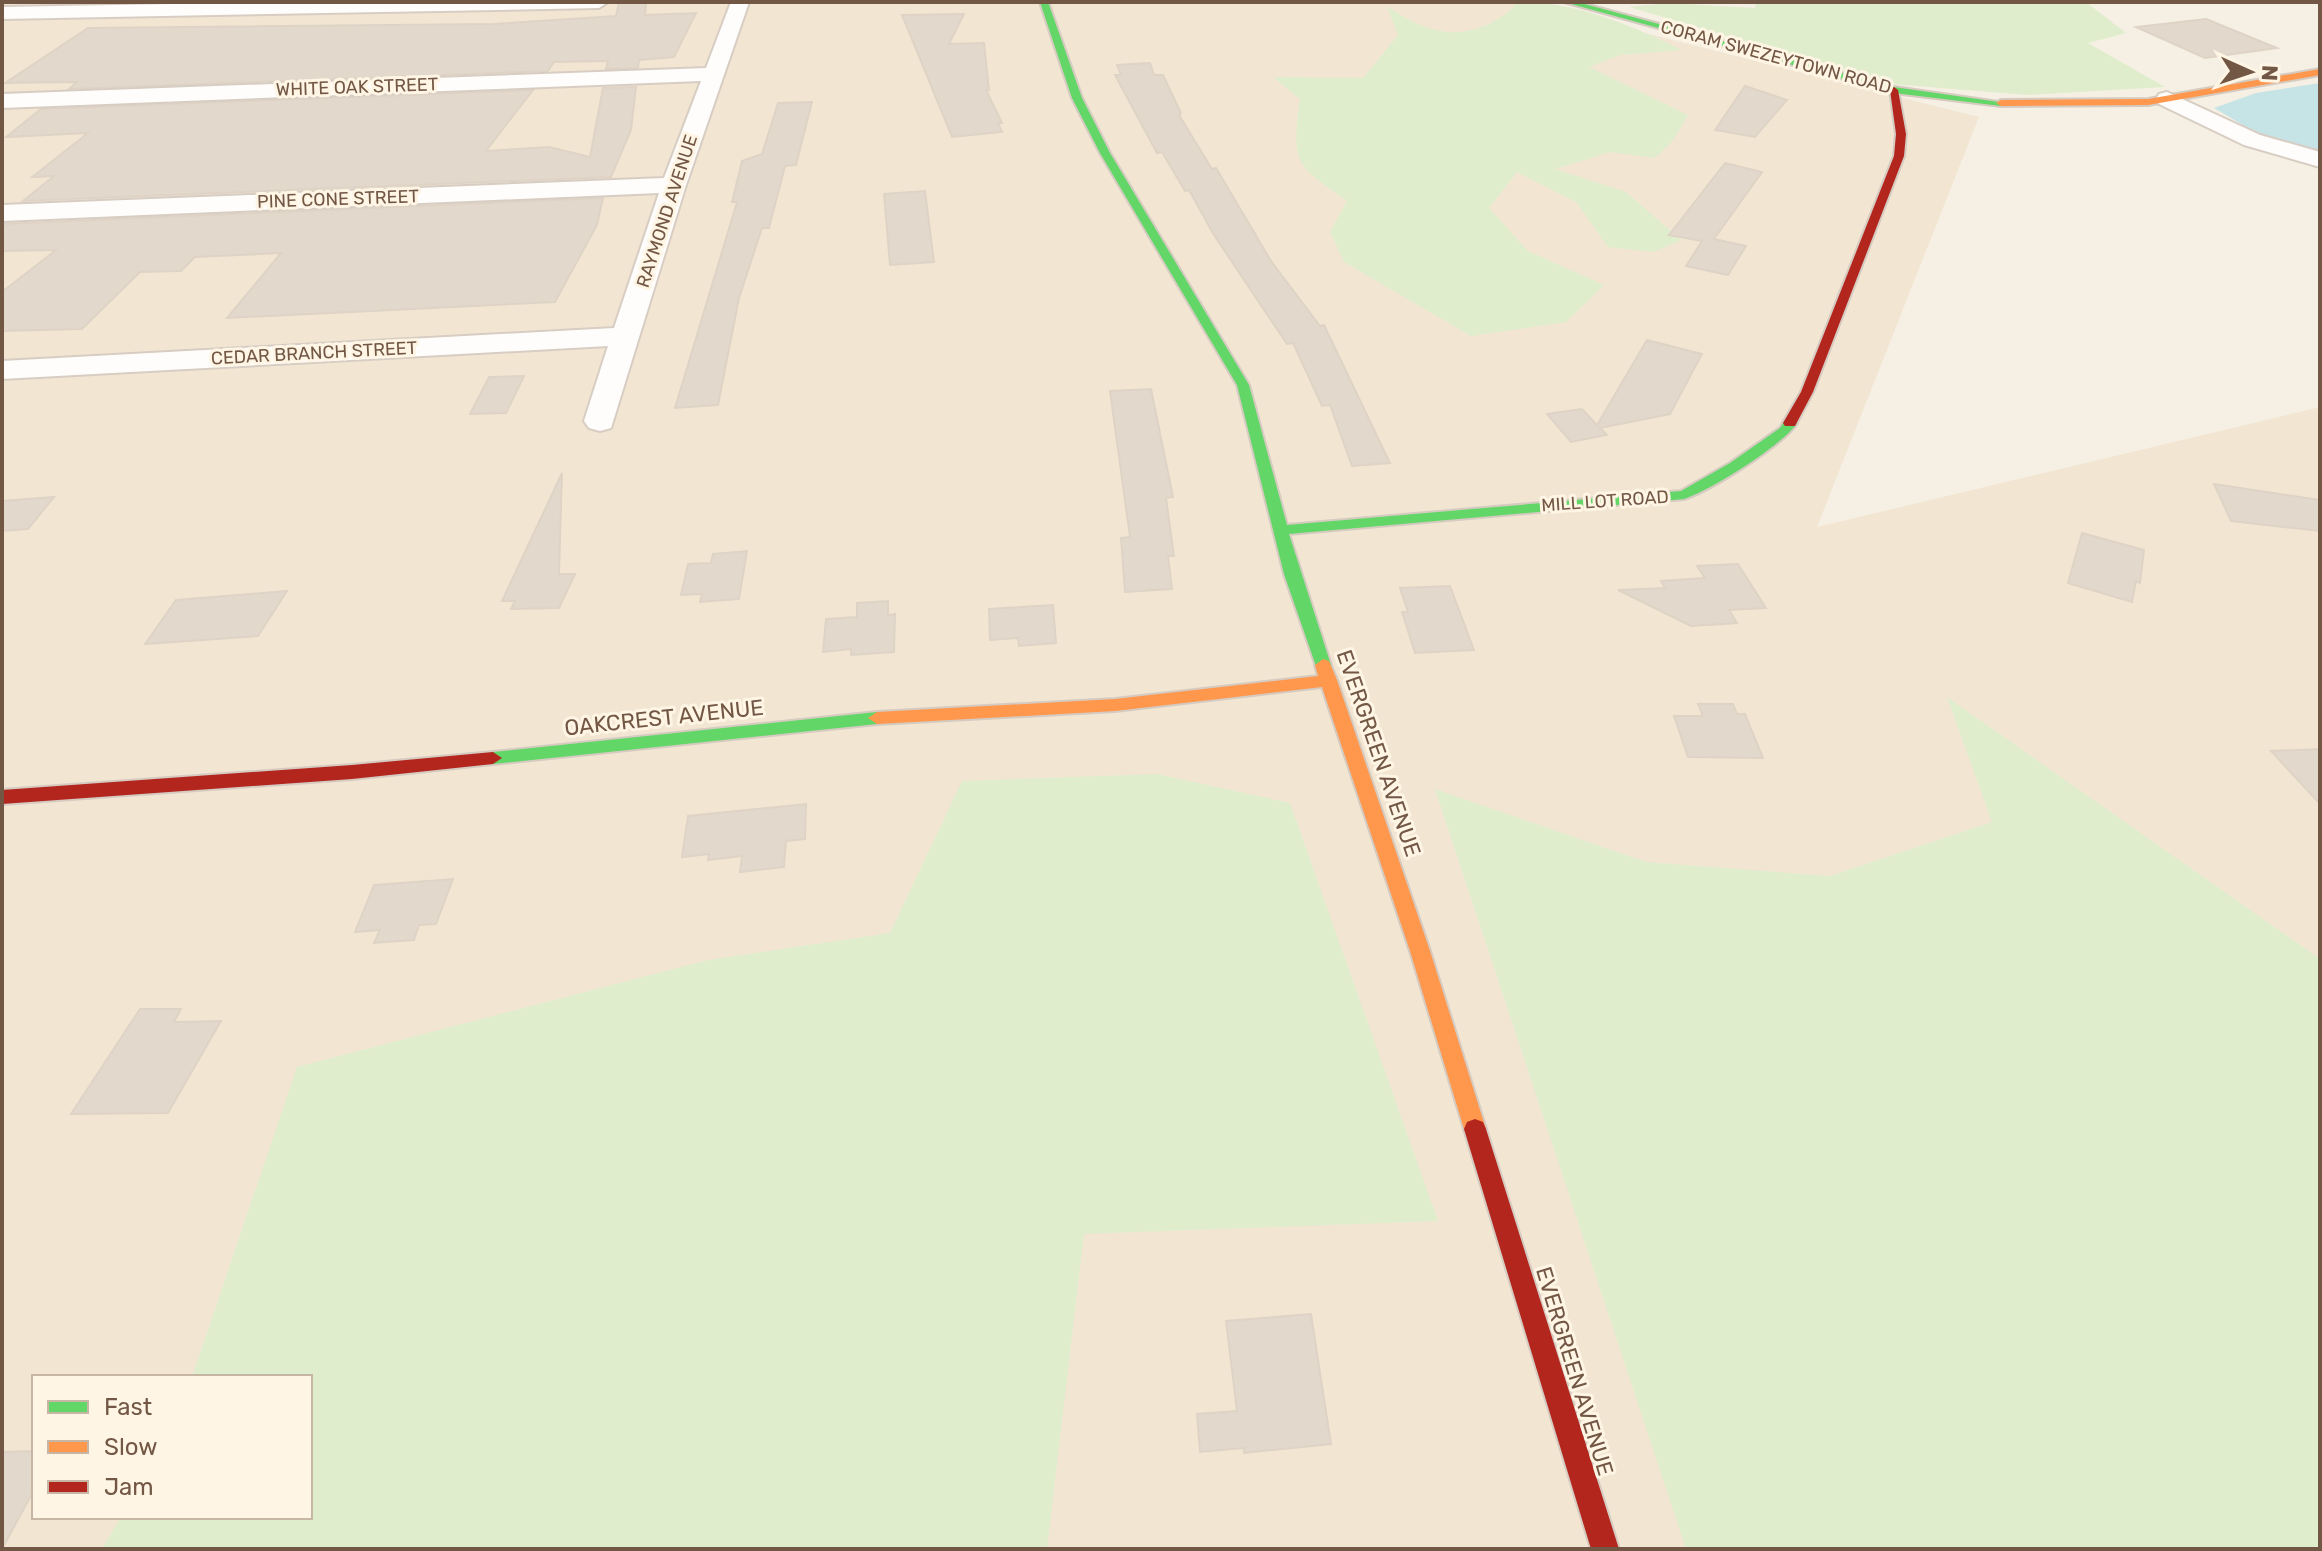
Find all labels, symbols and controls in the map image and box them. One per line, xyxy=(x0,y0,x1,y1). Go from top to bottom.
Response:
street label: CORAM SWEZEYTOWN ROAD xyxy=(1658,16,1894,98)
north arrow xyxy=(2210,32,2290,112)
text: N xyxy=(2256,64,2283,82)
street label: WHITE OAK STREET xyxy=(275,73,439,101)
street label: RAYMOND AVENUE xyxy=(632,132,702,290)
street label: PINE CONE STREET xyxy=(257,185,419,213)
street label: CEDAR BRANCH STREET xyxy=(210,337,418,369)
street label: MILL LOT ROAD xyxy=(1540,486,1670,516)
street label: EVERGREEN AVENUE xyxy=(1330,646,1427,860)
street label: OAKCREST AVENUE xyxy=(563,694,765,741)
street label: EVERGREEN AVENUE xyxy=(1530,1263,1619,1479)
legend xyxy=(32,1375,312,1519)
text: Fast xyxy=(104,1393,152,1421)
text: Slow xyxy=(104,1433,157,1461)
text: Jam xyxy=(104,1473,154,1501)

